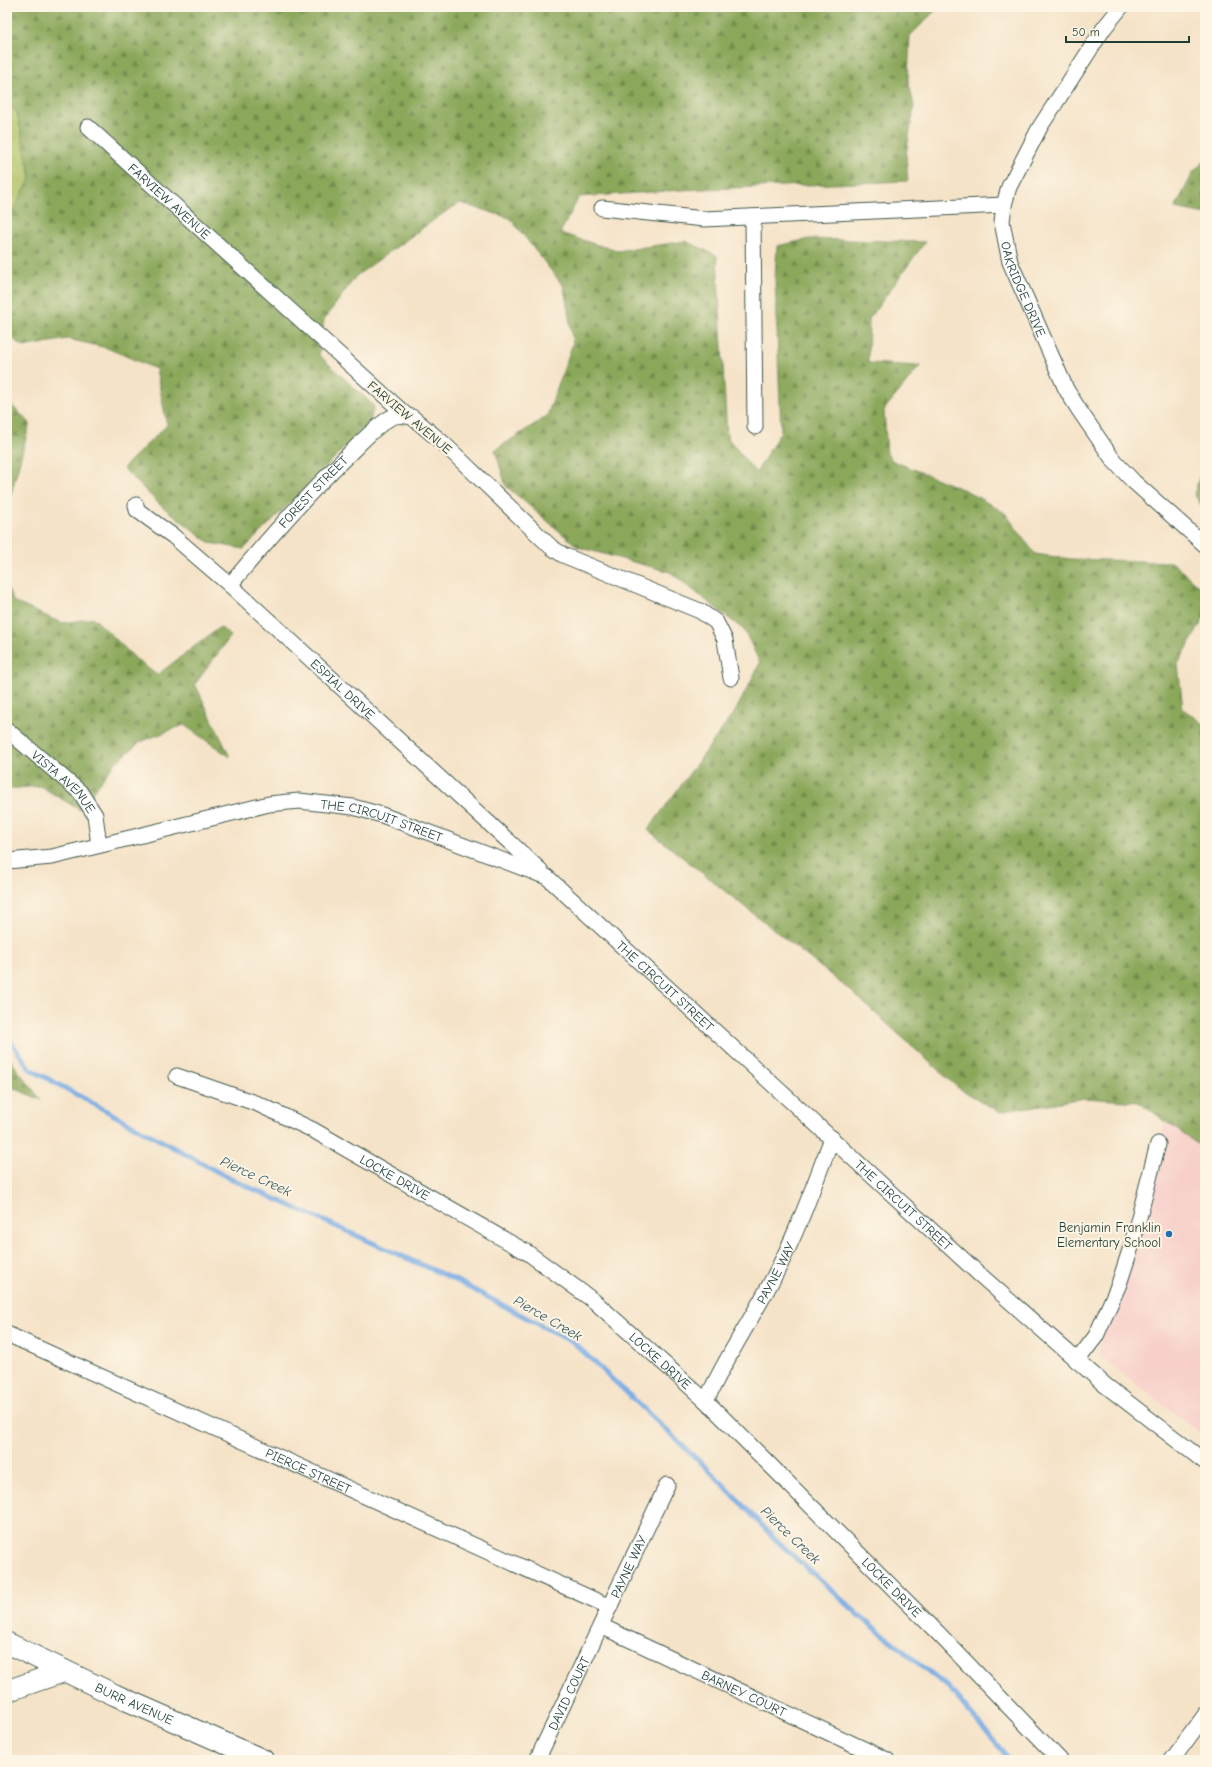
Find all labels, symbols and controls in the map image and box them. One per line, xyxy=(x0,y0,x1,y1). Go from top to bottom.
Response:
scale bar xyxy=(1066,18,1189,44)
text: 50 m xyxy=(1072,25,1100,39)
street label: FARVIEW AVENUE xyxy=(125,160,213,242)
street label: OAKRIDGE DRIVE xyxy=(998,240,1049,339)
street label: FARVIEW AVENUE xyxy=(365,378,455,457)
street label: FOREST STREET xyxy=(276,453,351,531)
street label: ESPIAL DRIVE xyxy=(307,656,378,722)
street label: VISTA AVENUE xyxy=(28,747,99,816)
street label: THE CIRCUIT STREET xyxy=(320,796,445,845)
street label: THE CIRCUIT STREET xyxy=(613,938,717,1035)
street label: LOCKE DRIVE xyxy=(357,1152,432,1203)
water label: Pierce Creek xyxy=(218,1153,294,1200)
street label: THE CIRCUIT STREET xyxy=(852,1157,955,1254)
place label: Benjamin Franklin Elementary School xyxy=(1057,1220,1161,1250)
marker: Benjamin Franklin Elementary School xyxy=(1164,1229,1174,1239)
street label: PAYNE WAY xyxy=(754,1240,798,1306)
water label: Pierce Creek xyxy=(510,1292,585,1345)
street label: LOCKE DRIVE xyxy=(626,1329,694,1392)
street label: PIERCE STREET xyxy=(263,1445,354,1497)
water label: Pierce Creek xyxy=(757,1503,824,1568)
street label: PAYNE WAY xyxy=(608,1533,650,1600)
street label: LOCKE DRIVE xyxy=(859,1555,925,1620)
street label: DAVID COURT xyxy=(545,1654,593,1733)
street label: BARNEY COURT xyxy=(699,1667,789,1720)
street label: BURR AVENUE xyxy=(93,1680,176,1728)

